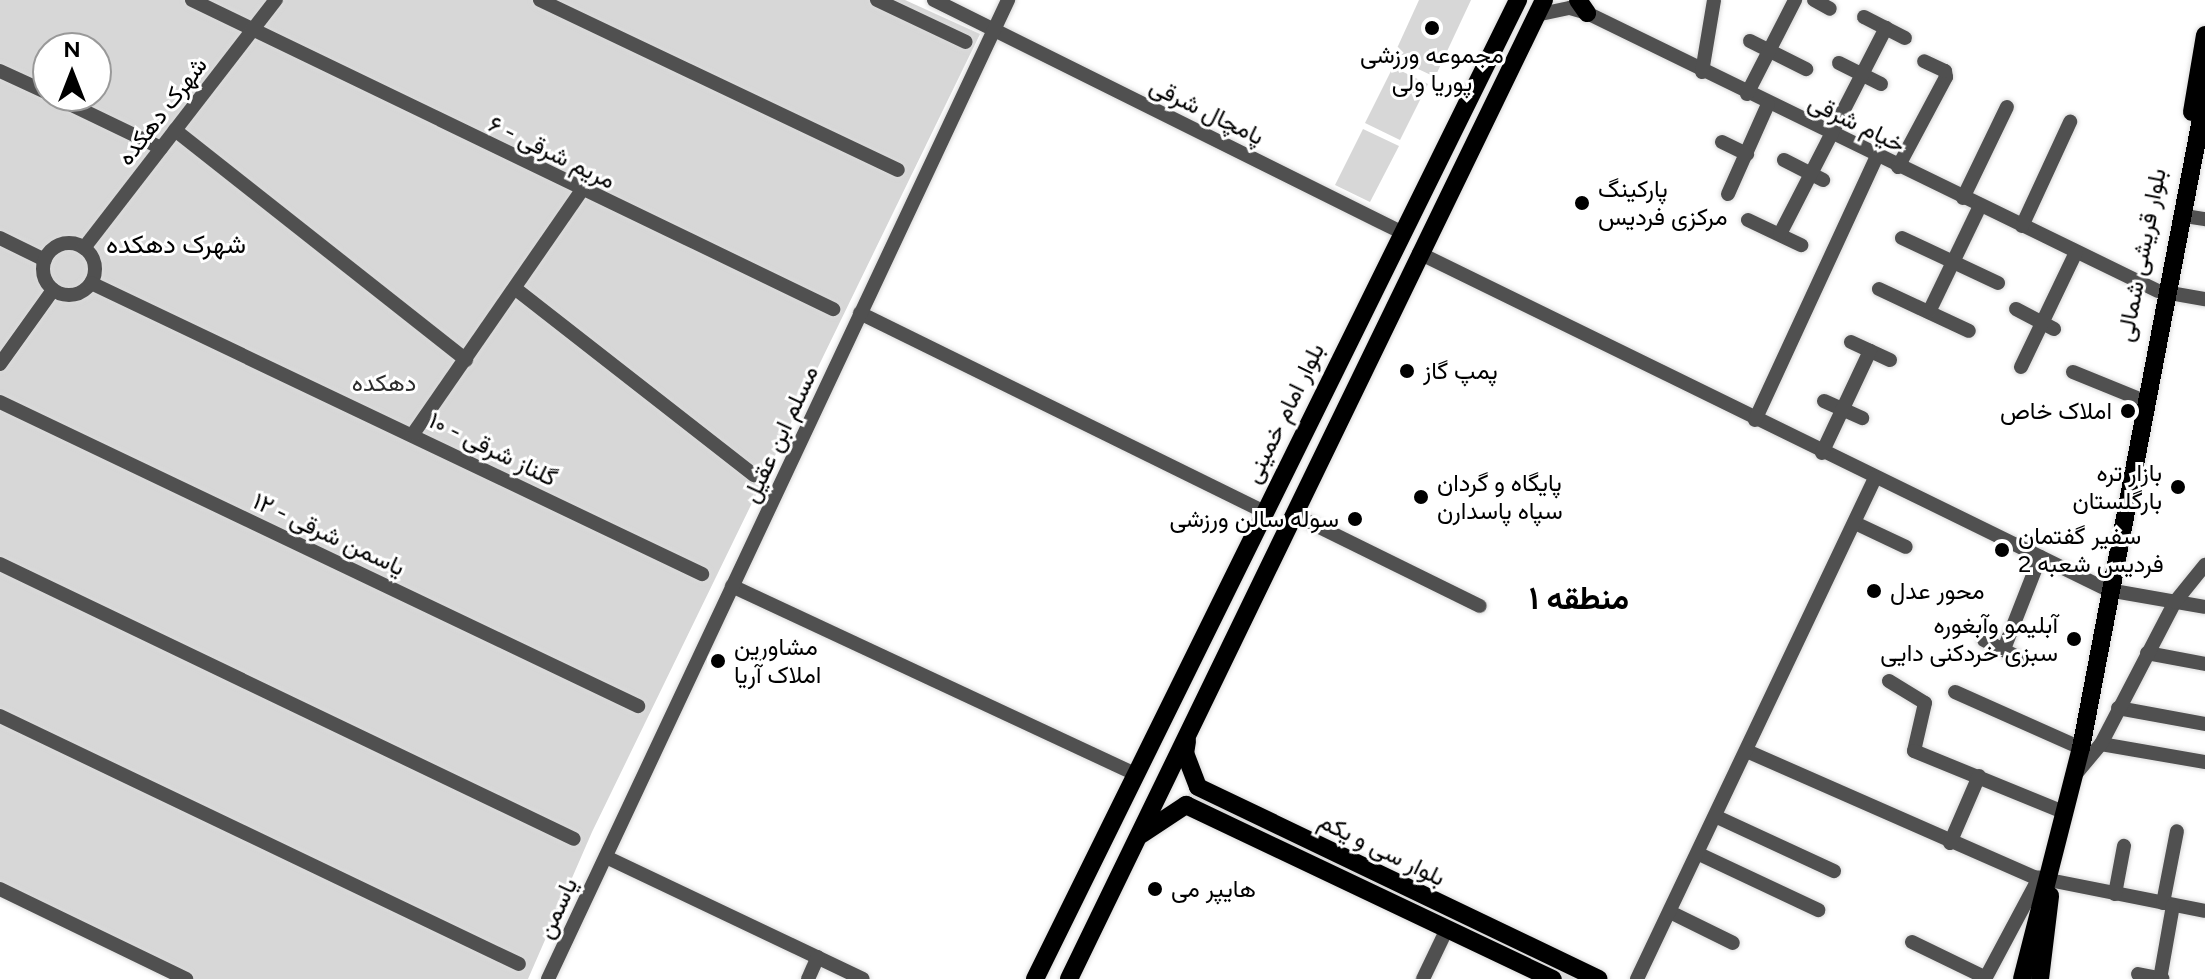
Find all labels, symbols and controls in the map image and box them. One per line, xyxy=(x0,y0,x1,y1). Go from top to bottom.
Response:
marker: مجموعه ورزشی پوریا ولی xyxy=(1423,19,1441,37)
north arrow xyxy=(32,32,112,112)
text: N xyxy=(63,36,81,63)
place label: مجموعه ورزشی پوریا ولی xyxy=(1360,41,1504,97)
street label: شهرک دهکده xyxy=(111,51,213,171)
street label: پامچال شرقی xyxy=(1145,71,1269,151)
street label: خیام شرقی xyxy=(1804,87,1910,159)
street label: مریم شرقی - ۶ xyxy=(484,109,620,195)
street label: بلوار قریشی شمالی xyxy=(2110,166,2172,344)
place label: پارکینگ مرکزی فردیس xyxy=(1598,175,1728,231)
marker: پارکینگ مرکزی فردیس xyxy=(1573,194,1591,212)
district label: شهرک دهکده xyxy=(106,229,246,261)
street label: بلوار امام خمینی xyxy=(1238,338,1330,488)
place label: پمپ گاز xyxy=(1423,357,1498,385)
street label: مسلم ابن عقیل xyxy=(736,361,824,507)
marker: پمپ گاز xyxy=(1398,362,1416,380)
park label: دهکده xyxy=(352,369,416,397)
place label: املاک خاص xyxy=(2000,397,2112,425)
marker: املاک خاص xyxy=(2119,402,2137,420)
street label: گلناز شرقی - ۱۰ xyxy=(424,406,562,492)
place label: بازار تره بارگلستان xyxy=(2072,459,2162,515)
place label: پایگاه و گردان سپاه پاسدارن xyxy=(1437,469,1563,525)
marker: بازار تره بارگلستان xyxy=(2169,478,2187,496)
street label: یاسمن شرقی - ۱۲ xyxy=(249,486,409,582)
marker: پایگاه و گردان سپاه پاسدارن xyxy=(1412,488,1430,506)
place label: سوله سالن ورزشی xyxy=(1169,505,1339,533)
marker: سوله سالن ورزشی xyxy=(1346,510,1364,528)
place label: سفیر گفتمان فردیس شعبه 2 xyxy=(2018,522,2164,578)
marker: سفیر گفتمان فردیس شعبه 2 xyxy=(1993,541,2011,559)
place label: محور عدل xyxy=(1890,577,1985,605)
district label: منطقه ۱ xyxy=(1529,579,1629,617)
marker: محور عدل xyxy=(1865,582,1883,600)
place label: آبلیمو وآبغوره سبزی خردکنی دایی xyxy=(1880,611,2058,667)
marker: آبلیمو وآبغوره سبزی خردکنی دایی xyxy=(2065,630,2083,648)
place label: مشاورین املاک آریا xyxy=(734,633,821,689)
marker: مشاورین املاک آریا xyxy=(709,652,727,670)
street label: بلوار سی و یکم xyxy=(1314,806,1450,892)
street label: یاسمن xyxy=(530,873,584,943)
place label: هایپر می xyxy=(1171,875,1256,903)
marker: هایپر می xyxy=(1146,880,1164,898)

